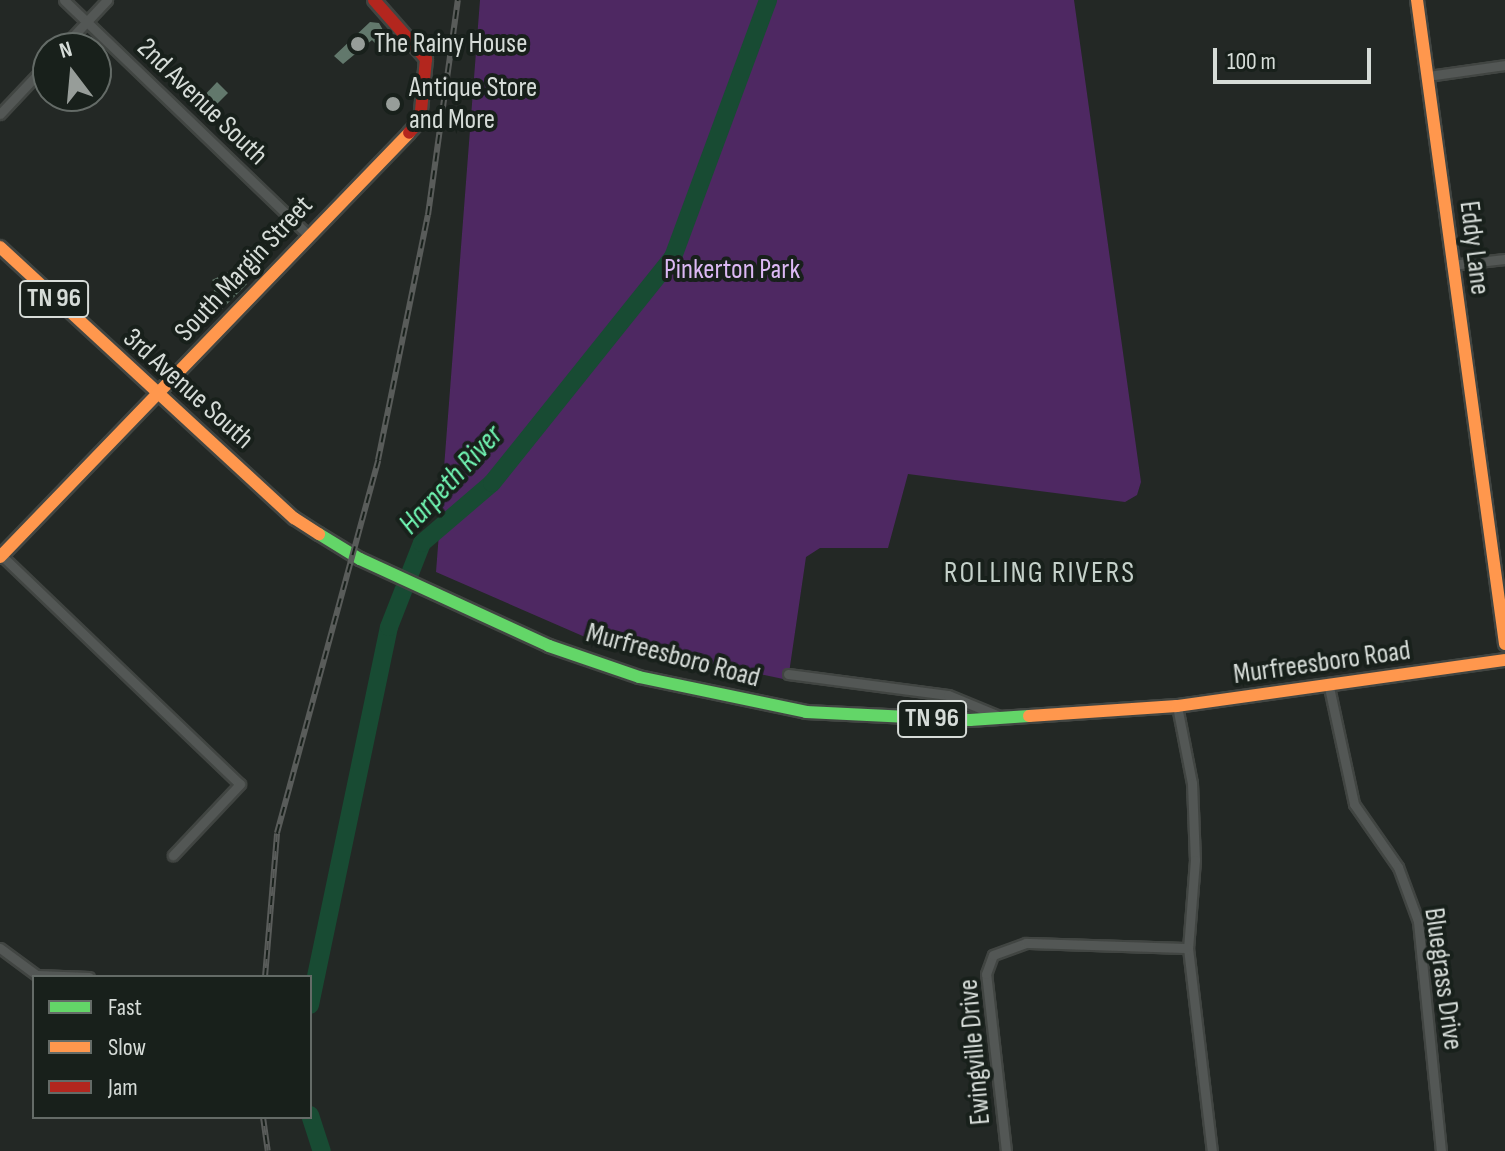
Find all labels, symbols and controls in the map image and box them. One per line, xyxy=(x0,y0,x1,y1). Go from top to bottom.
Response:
place label: The Rainy House xyxy=(374,27,527,61)
street label: 2nd Avenue South xyxy=(130,31,274,173)
north arrow xyxy=(32,32,112,112)
scale bar xyxy=(1217,32,1375,82)
marker: The Rainy House xyxy=(349,35,367,53)
text: N xyxy=(56,36,75,65)
text: 100 m xyxy=(1227,47,1276,76)
place label: Antique Store and More xyxy=(409,71,537,137)
marker: Antique Store and More xyxy=(384,95,402,113)
street label: South Margin Street xyxy=(168,189,320,349)
street label: Eddy Lane xyxy=(1452,199,1496,297)
park label: Pinkerton Park xyxy=(664,253,800,287)
road number: TN 96 xyxy=(18,277,90,321)
street label: 3rd Avenue South xyxy=(116,322,260,456)
water label: Harpeth River xyxy=(392,418,510,542)
district label: ROLLING RIVERS xyxy=(944,555,1136,591)
street label: Murfreesboro Road xyxy=(582,617,764,695)
street label: Murfreesboro Road xyxy=(1231,634,1413,692)
road number: TN 96 xyxy=(896,697,968,741)
street label: Bluegrass Drive xyxy=(1416,906,1470,1052)
legend xyxy=(32,975,312,1119)
street label: Ewingville Drive xyxy=(952,978,998,1126)
text: Fast xyxy=(108,993,142,1022)
text: Slow xyxy=(108,1033,146,1062)
text: Jam xyxy=(108,1073,138,1102)

